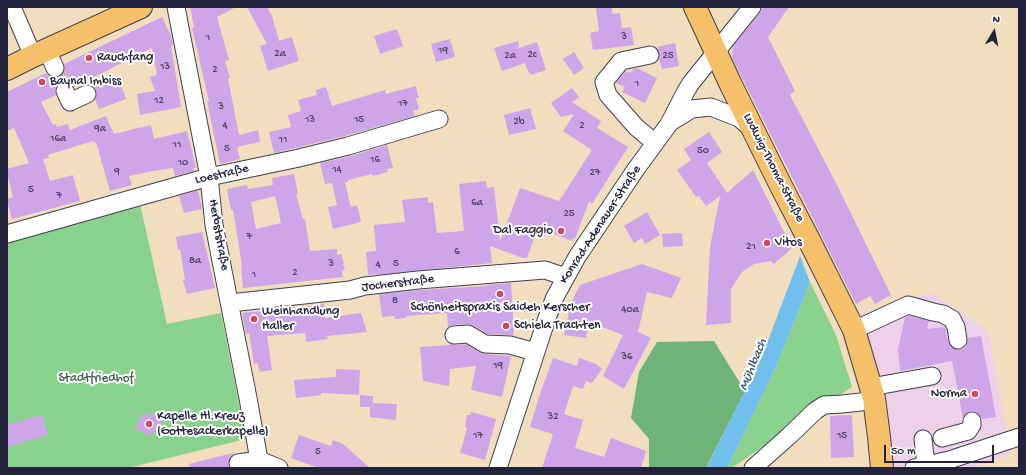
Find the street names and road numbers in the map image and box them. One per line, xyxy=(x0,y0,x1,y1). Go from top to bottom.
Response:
street label: Ludwig-Thoma-Straße xyxy=(739,111,807,225)
street label: Loestraße xyxy=(194,161,250,189)
street label: Konrad-Adenauer-Straße xyxy=(557,163,645,287)
street label: Herbststraße xyxy=(204,198,232,272)
street label: Jocherstraße xyxy=(361,272,435,296)

